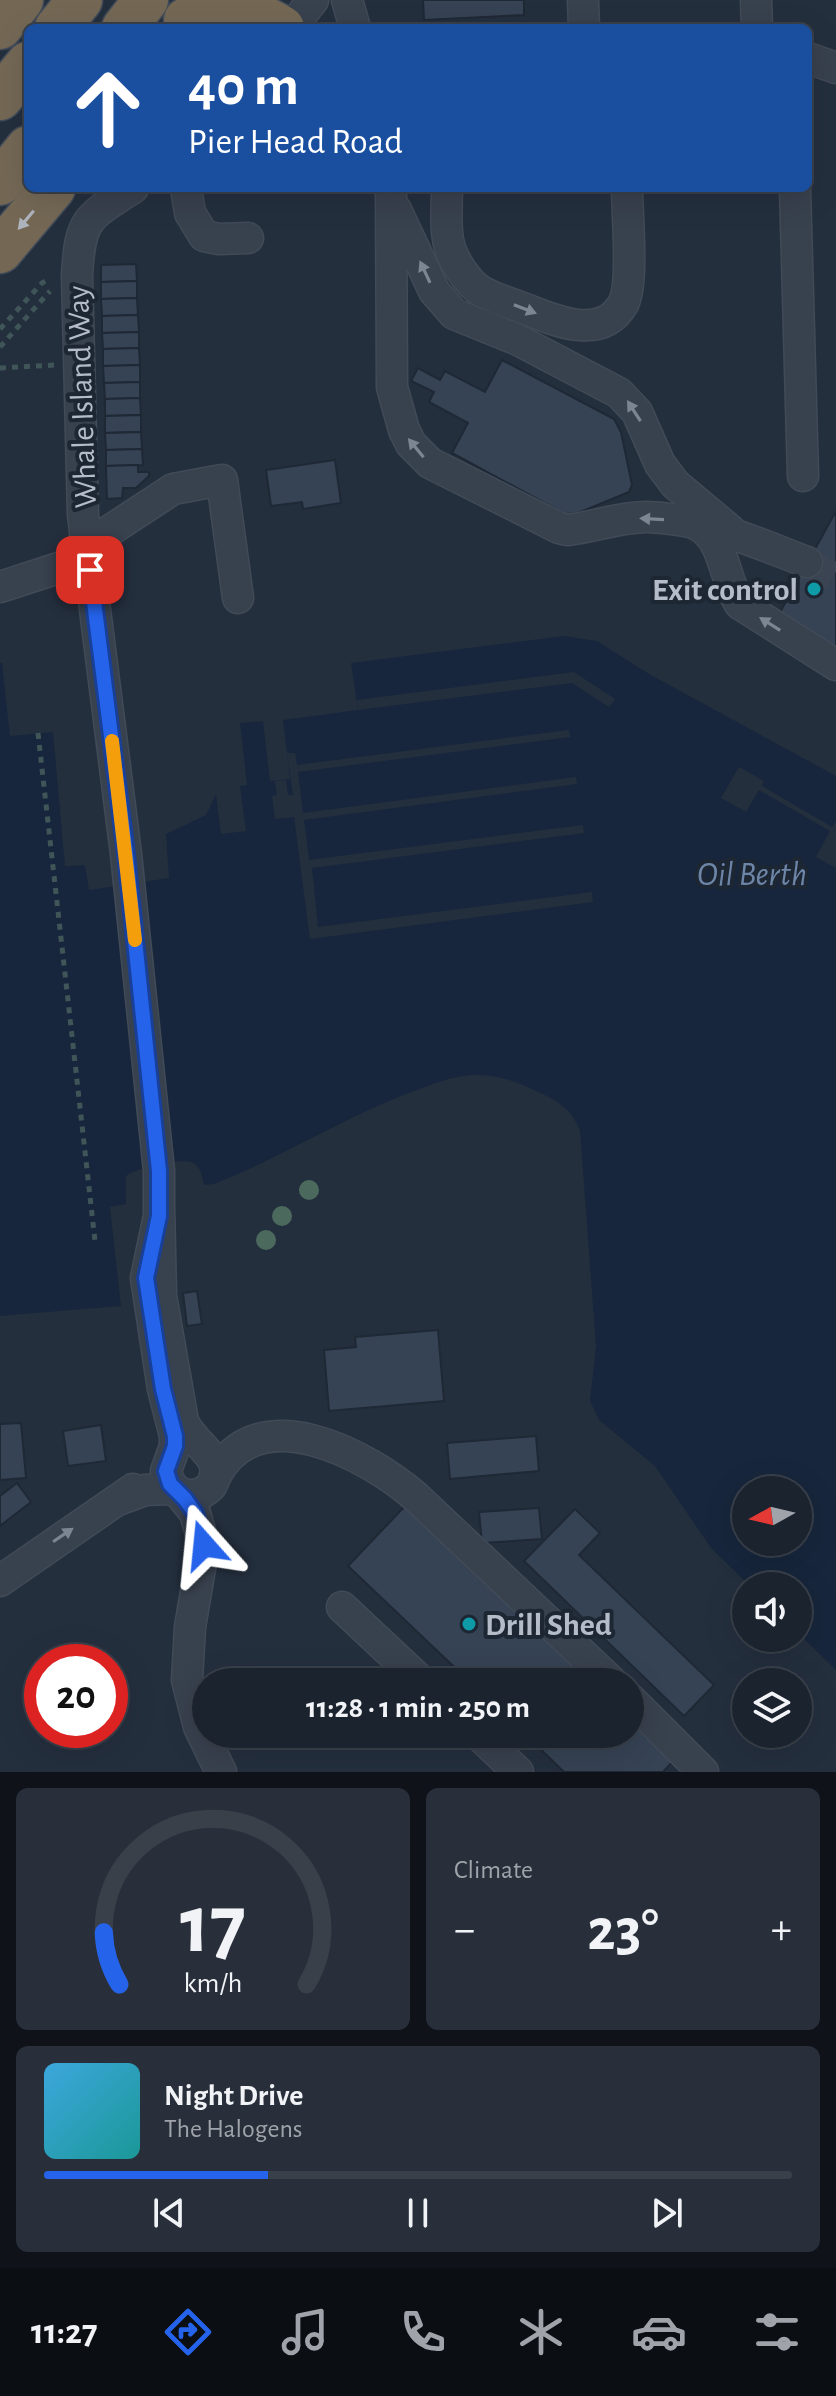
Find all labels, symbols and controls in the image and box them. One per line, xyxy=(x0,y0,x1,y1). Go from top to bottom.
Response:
icon: ahead xyxy=(56,56,160,160)
text: 40 m xyxy=(188,59,299,115)
text: Pier Head Road xyxy=(188,124,403,160)
one-way arrow xyxy=(18,209,35,229)
one-way arrow xyxy=(418,260,432,283)
street label: Whale Island Way xyxy=(62,285,102,509)
one-way arrow xyxy=(513,303,537,316)
one-way arrow xyxy=(627,401,642,422)
one-way arrow xyxy=(408,438,425,458)
one-way arrow xyxy=(639,512,664,525)
pin xyxy=(56,536,124,604)
icon: arrive xyxy=(68,548,112,592)
place label: Exit control xyxy=(652,574,798,606)
marker: Exit control xyxy=(805,580,823,598)
one-way arrow xyxy=(759,617,781,631)
water label: Oil Berth xyxy=(697,858,807,892)
north arrow xyxy=(732,1476,812,1556)
map controls xyxy=(732,1476,812,1748)
position arrow xyxy=(162,1503,246,1587)
one-way arrow xyxy=(53,1528,74,1543)
button: sound xyxy=(732,1572,812,1652)
place label: Drill Shed xyxy=(485,1609,612,1641)
marker: Drill Shed xyxy=(460,1615,478,1633)
speed limit sign: 20 xyxy=(24,1644,128,1748)
button: layers xyxy=(732,1668,812,1748)
text: 11:28 · 1 min · 250 m xyxy=(306,1693,530,1723)
text: Climate xyxy=(454,1857,533,1883)
text: 17 xyxy=(180,1884,246,1968)
text: 23° xyxy=(587,1901,659,1961)
text: − xyxy=(454,1908,475,1952)
text: + xyxy=(771,1908,792,1952)
text: km/h xyxy=(184,1969,242,1998)
text: Night Drive xyxy=(164,2081,303,2111)
text: The Halogens xyxy=(164,2116,302,2142)
icon: previous xyxy=(147,2191,191,2235)
icon: pause xyxy=(396,2191,440,2235)
icon: next xyxy=(645,2191,689,2235)
icon: directions xyxy=(160,2304,216,2360)
icon: music xyxy=(277,2304,333,2360)
icon: phone xyxy=(395,2304,451,2360)
icon: climate xyxy=(513,2304,569,2360)
icon: car xyxy=(631,2304,687,2360)
icon: filters xyxy=(749,2304,805,2360)
text: 11:27 xyxy=(31,2314,98,2350)

